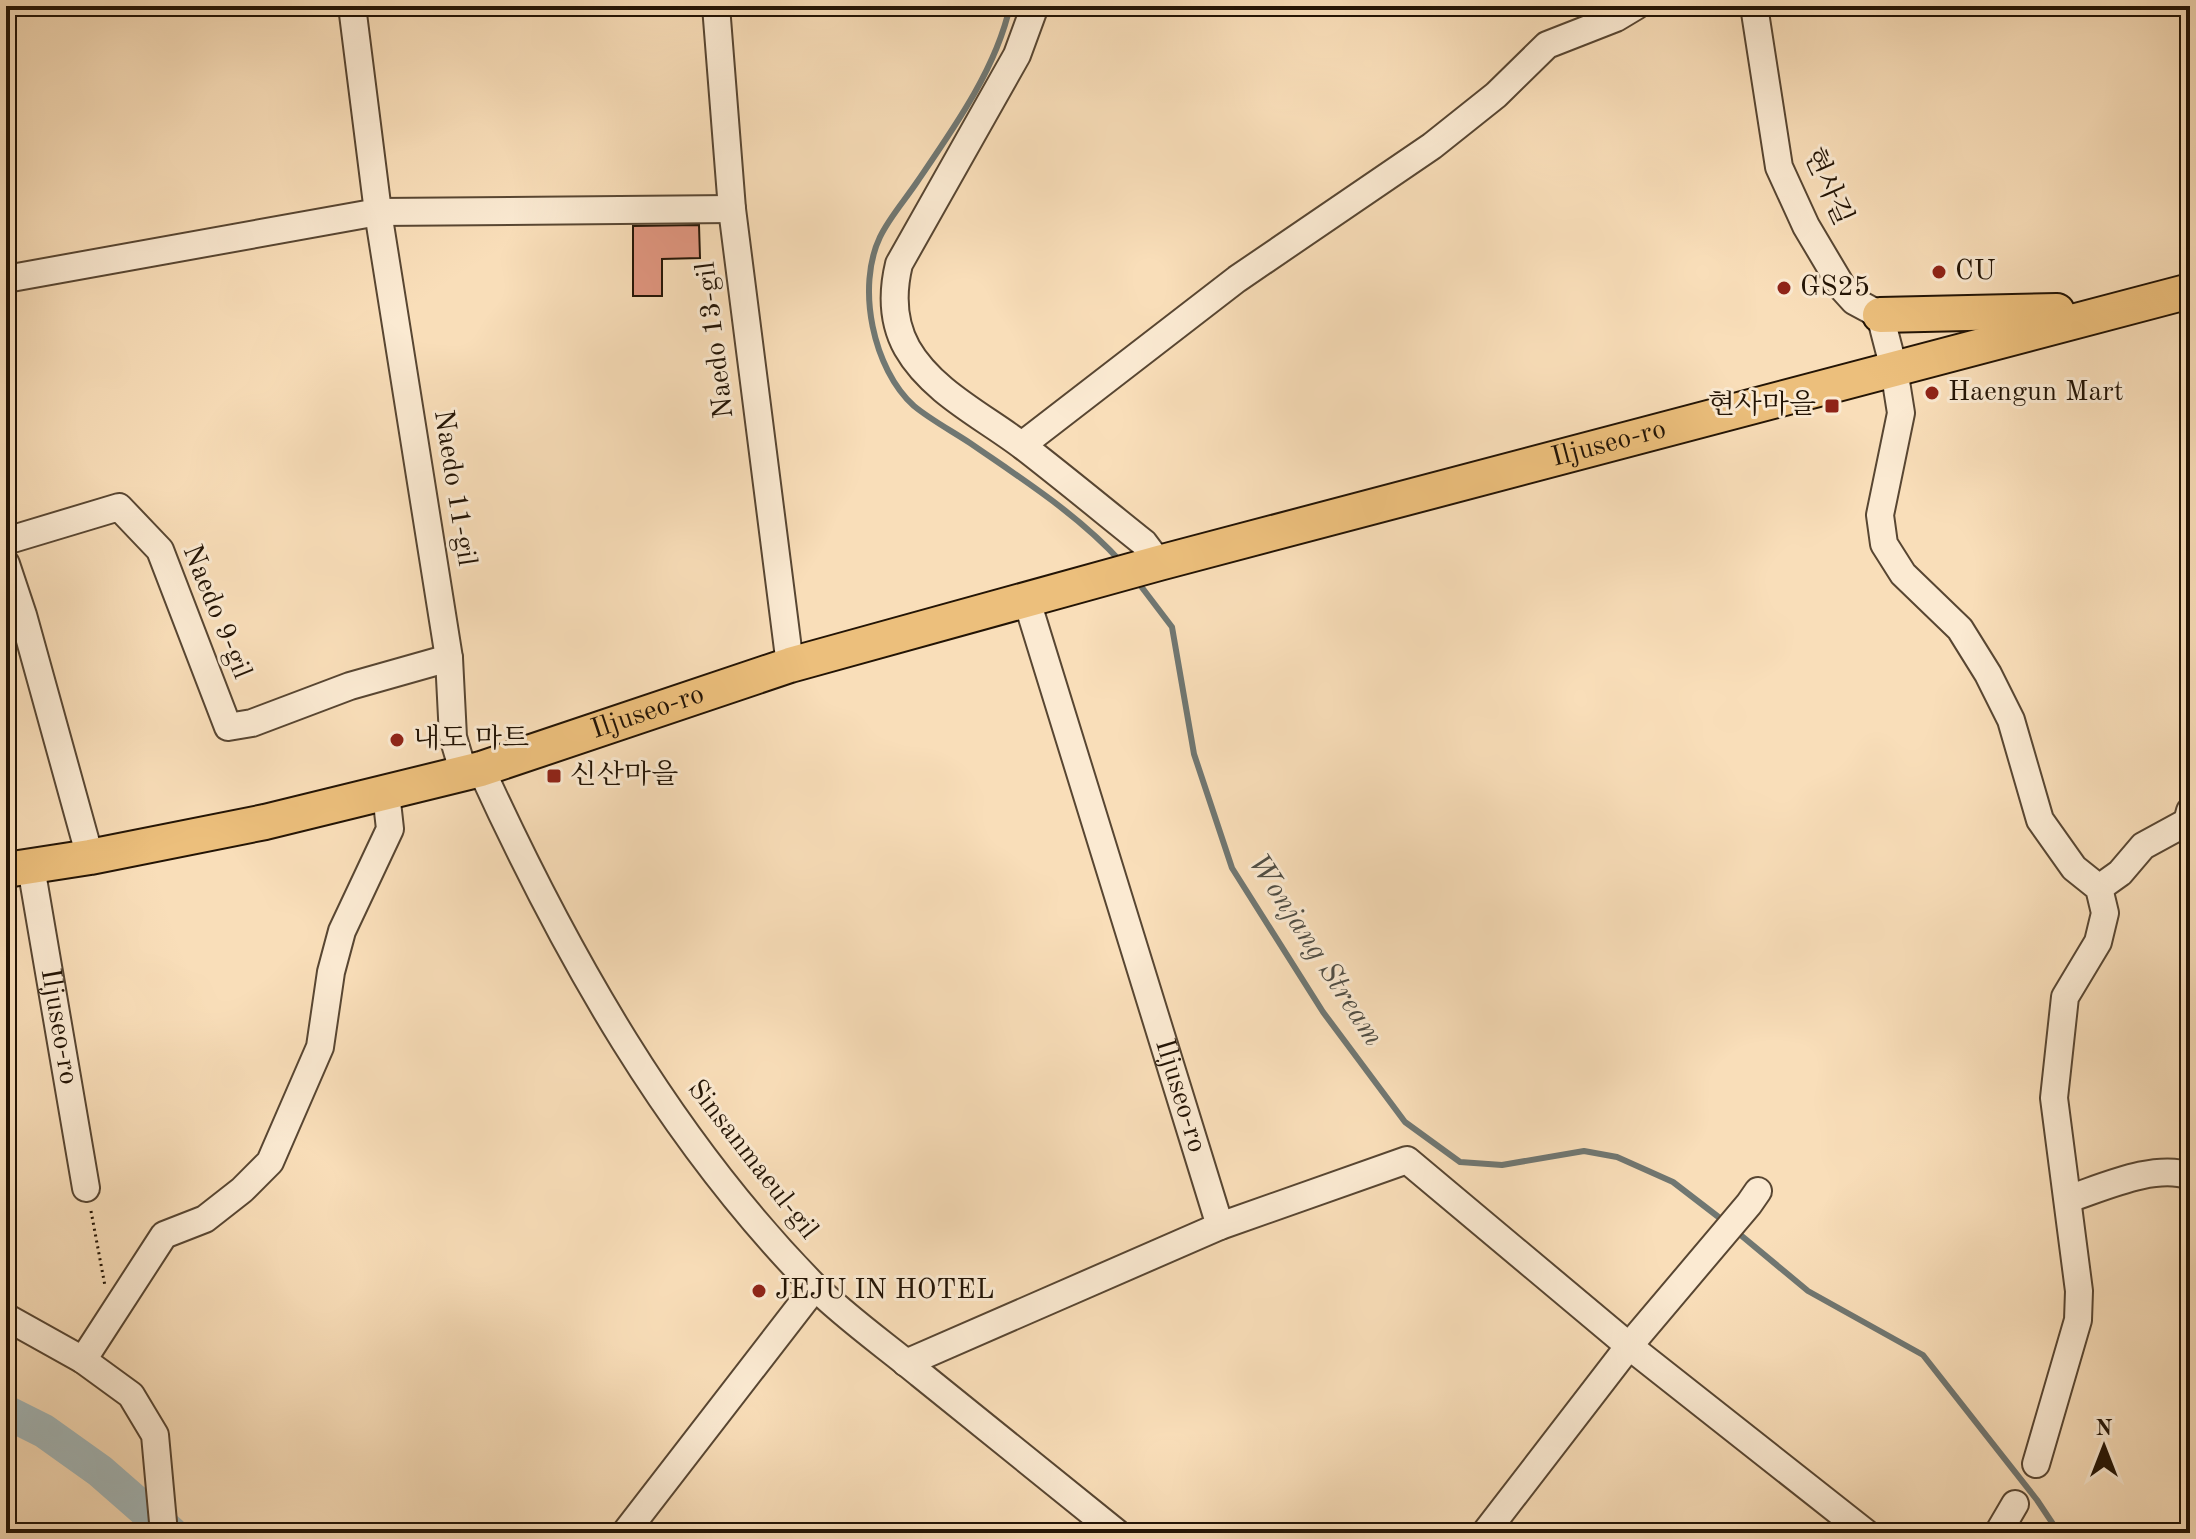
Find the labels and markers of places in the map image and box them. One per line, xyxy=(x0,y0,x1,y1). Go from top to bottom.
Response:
place label: CU xyxy=(1955,258,1996,286)
marker: CU xyxy=(1930,263,1948,281)
place label: GS25 xyxy=(1800,274,1870,302)
marker: GS25 xyxy=(1775,279,1793,297)
place label: Haengun Mart xyxy=(1948,379,2124,407)
marker: Haengun Mart xyxy=(1923,384,1941,402)
place label: 현사마을 xyxy=(1708,390,1816,420)
marker: 현사마을 xyxy=(1823,397,1841,415)
place label: 내도 마트 xyxy=(413,724,529,754)
marker: 내도 마트 xyxy=(388,731,406,749)
place label: 신산마을 xyxy=(570,760,678,790)
marker: 신산마을 xyxy=(545,767,563,785)
place label: JEJU IN HOTEL xyxy=(775,1277,994,1305)
marker: JEJU IN HOTEL xyxy=(750,1282,768,1300)

